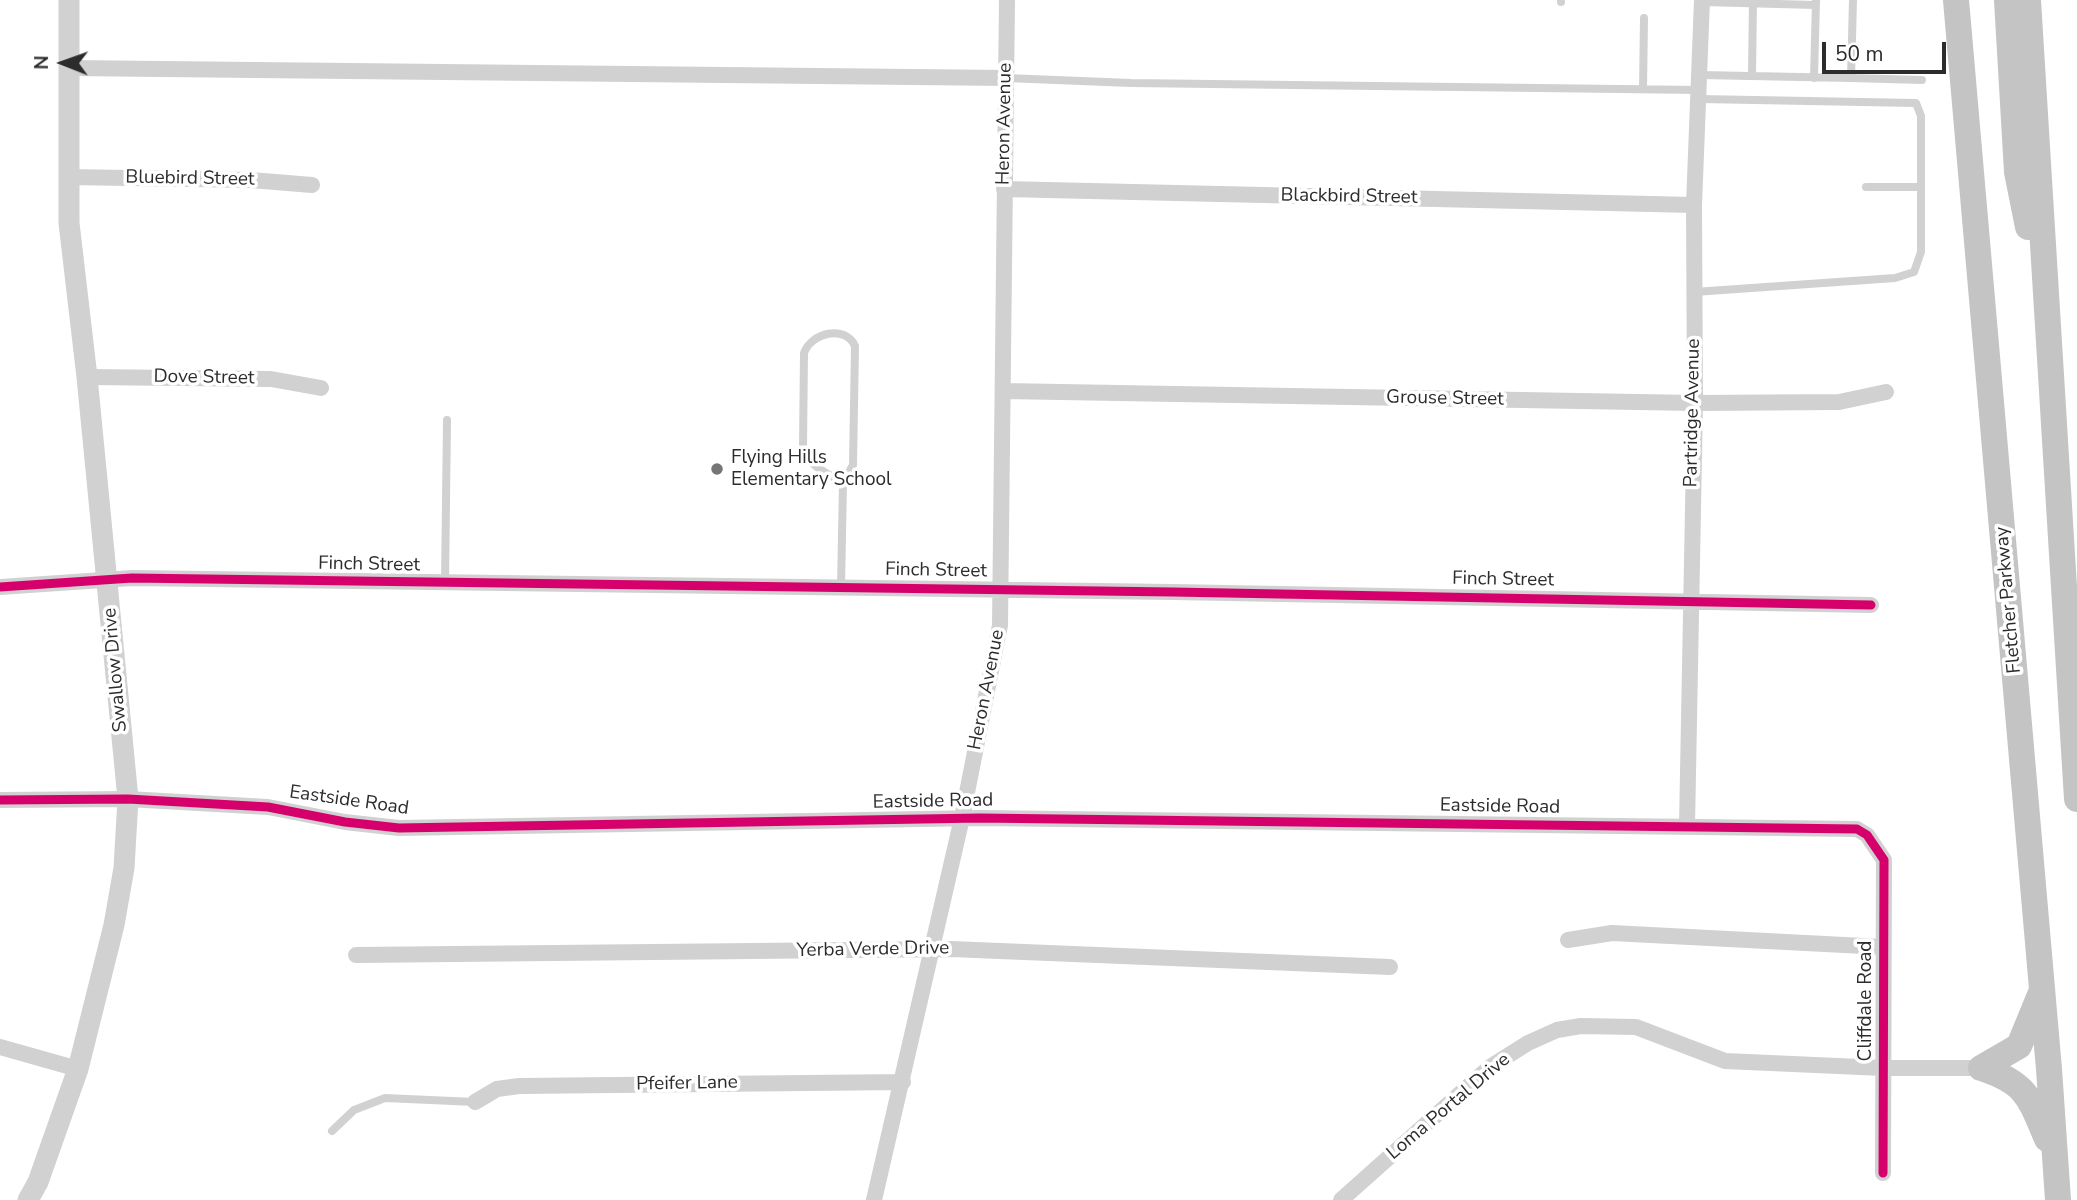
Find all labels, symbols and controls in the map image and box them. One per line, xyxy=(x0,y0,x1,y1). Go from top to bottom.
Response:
north arrow xyxy=(28,28,98,98)
scale bar xyxy=(1825,28,1949,72)
text: 50 m xyxy=(1835,40,1884,68)
text: N xyxy=(29,55,55,70)
street label: Heron Avenue xyxy=(993,63,1017,185)
street label: Bluebird Street xyxy=(125,166,255,192)
street label: Blackbird Street xyxy=(1280,184,1418,210)
street label: Partridge Avenue xyxy=(1680,338,1706,488)
street label: Dove Street xyxy=(153,366,255,390)
street label: Grouse Street xyxy=(1386,387,1504,411)
place label: Flying Hills Elementary School xyxy=(731,447,892,491)
marker: Flying Hills Elementary School xyxy=(709,461,725,477)
street label: Fletcher Parkway xyxy=(1991,526,2027,674)
street label: Finch Street xyxy=(318,553,420,577)
street label: Finch Street xyxy=(885,559,987,583)
street label: Finch Street xyxy=(1452,568,1554,592)
street label: Swallow Drive xyxy=(99,607,133,733)
street label: Heron Avenue xyxy=(964,628,1010,752)
street label: Eastside Road xyxy=(288,781,410,821)
street label: Eastside Road xyxy=(873,790,993,814)
street label: Eastside Road xyxy=(1440,795,1560,819)
street label: Yerba Verde Drive xyxy=(796,937,950,963)
street label: Cliffdale Road xyxy=(1855,941,1877,1061)
street label: Loma Portal Drive xyxy=(1383,1049,1515,1165)
street label: Pfeifer Lane xyxy=(636,1072,738,1096)

